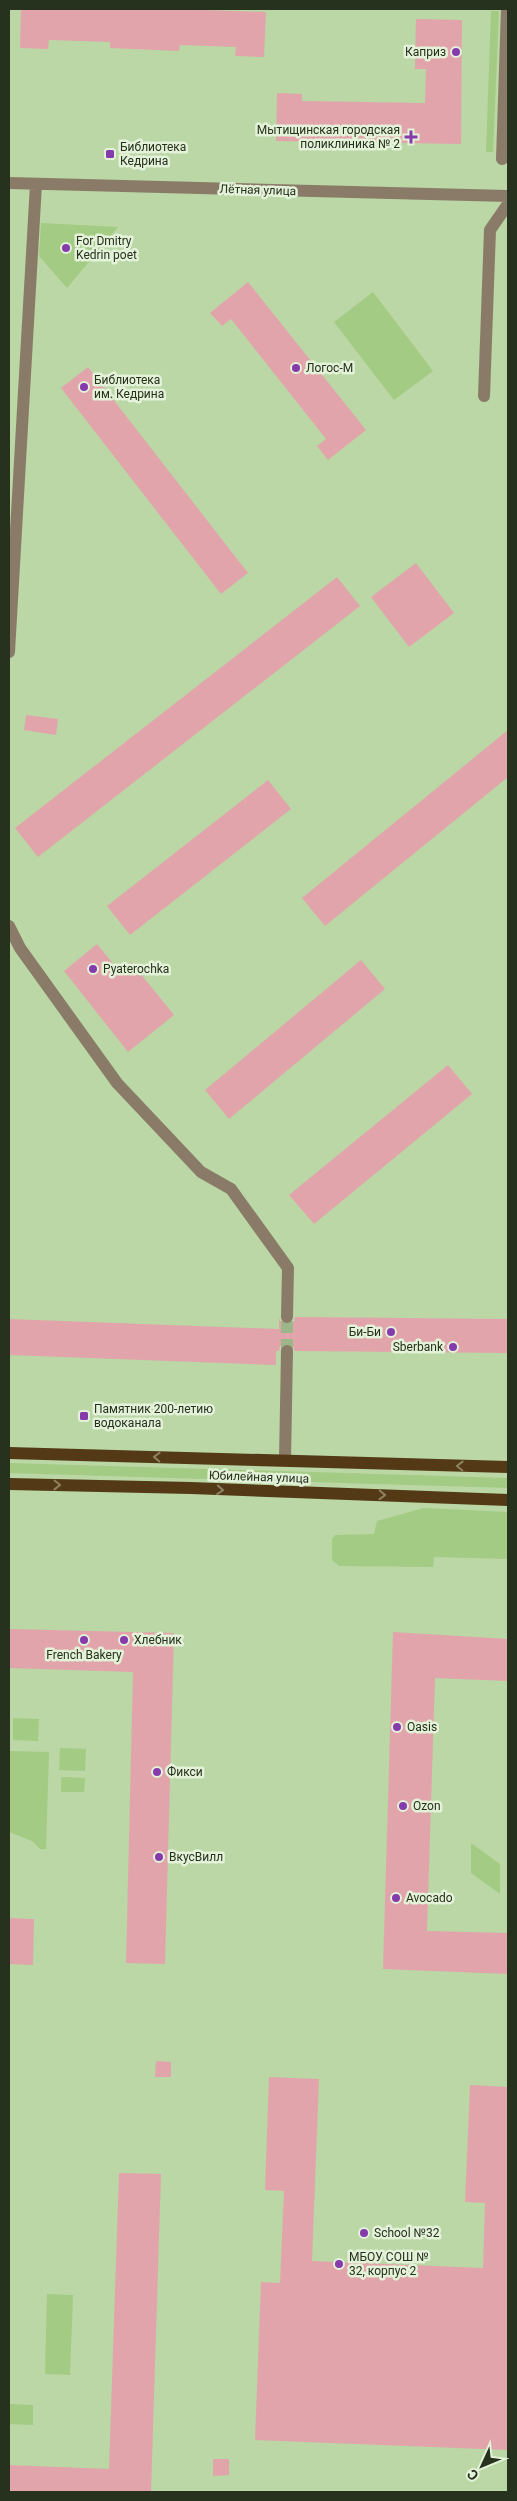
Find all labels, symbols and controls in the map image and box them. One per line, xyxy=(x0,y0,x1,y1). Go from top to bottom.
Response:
place label: Каприз xyxy=(405,45,446,59)
marker: Каприз xyxy=(450,46,462,58)
place label: Мытищинская городская поликлиника № 2 xyxy=(257,123,400,151)
marker: Мытищинская городская поликлиника № 2 xyxy=(404,130,418,144)
place label: Библиотека Кедрина xyxy=(120,140,186,168)
marker: Библиотека Кедрина xyxy=(104,148,116,160)
street label: Лётная улица xyxy=(220,182,296,198)
place label: For Dmitry Kedrin poet xyxy=(76,234,137,262)
marker: For Dmitry Kedrin poet xyxy=(60,242,72,254)
place label: Логос-М xyxy=(306,361,353,375)
marker: Логос-М xyxy=(290,362,302,374)
place label: Библиотека им. Кедрина xyxy=(94,373,164,401)
marker: Библиотека им. Кедрина xyxy=(78,381,90,393)
place label: Pyaterochka xyxy=(103,962,169,976)
marker: Pyaterochka xyxy=(87,963,99,975)
place label: Би-Би xyxy=(349,1325,381,1339)
marker: Би-Би xyxy=(385,1326,397,1338)
place label: Sberbank xyxy=(393,1340,444,1354)
marker: Sberbank xyxy=(447,1341,459,1353)
place label: Памятник 200-летию водоканала xyxy=(94,1402,213,1430)
marker: Памятник 200-летию водоканала xyxy=(78,1410,90,1422)
one-way arrow xyxy=(153,1452,160,1462)
one-way arrow xyxy=(455,1461,463,1471)
street label: Юбилейная улица xyxy=(209,1468,309,1486)
one-way arrow xyxy=(54,1480,62,1490)
one-way arrow xyxy=(216,1484,224,1495)
one-way arrow xyxy=(379,1490,387,1501)
place label: Хлебник xyxy=(134,1633,182,1647)
marker: French Bakery xyxy=(78,1634,90,1646)
marker: Хлебник xyxy=(118,1634,130,1646)
place label: French Bakery xyxy=(46,1648,122,1662)
place label: Oasis xyxy=(407,1720,437,1734)
marker: Oasis xyxy=(391,1721,403,1733)
place label: Фикси xyxy=(167,1765,203,1779)
marker: Фикси xyxy=(151,1766,163,1778)
place label: Ozon xyxy=(413,1799,441,1813)
marker: Ozon xyxy=(397,1800,409,1812)
place label: ВкусВилл xyxy=(169,1850,223,1864)
marker: ВкусВилл xyxy=(153,1851,165,1863)
place label: Avocado xyxy=(406,1891,453,1905)
marker: Avocado xyxy=(390,1892,402,1904)
place label: School №32 xyxy=(374,2226,440,2240)
marker: School №32 xyxy=(358,2227,370,2239)
place label: МБОУ СОШ № 32, корпус 2 xyxy=(349,2250,429,2278)
marker: МБОУ СОШ № 32, корпус 2 xyxy=(333,2258,345,2270)
north arrow xyxy=(457,2441,507,2491)
text: С xyxy=(464,2466,482,2484)

